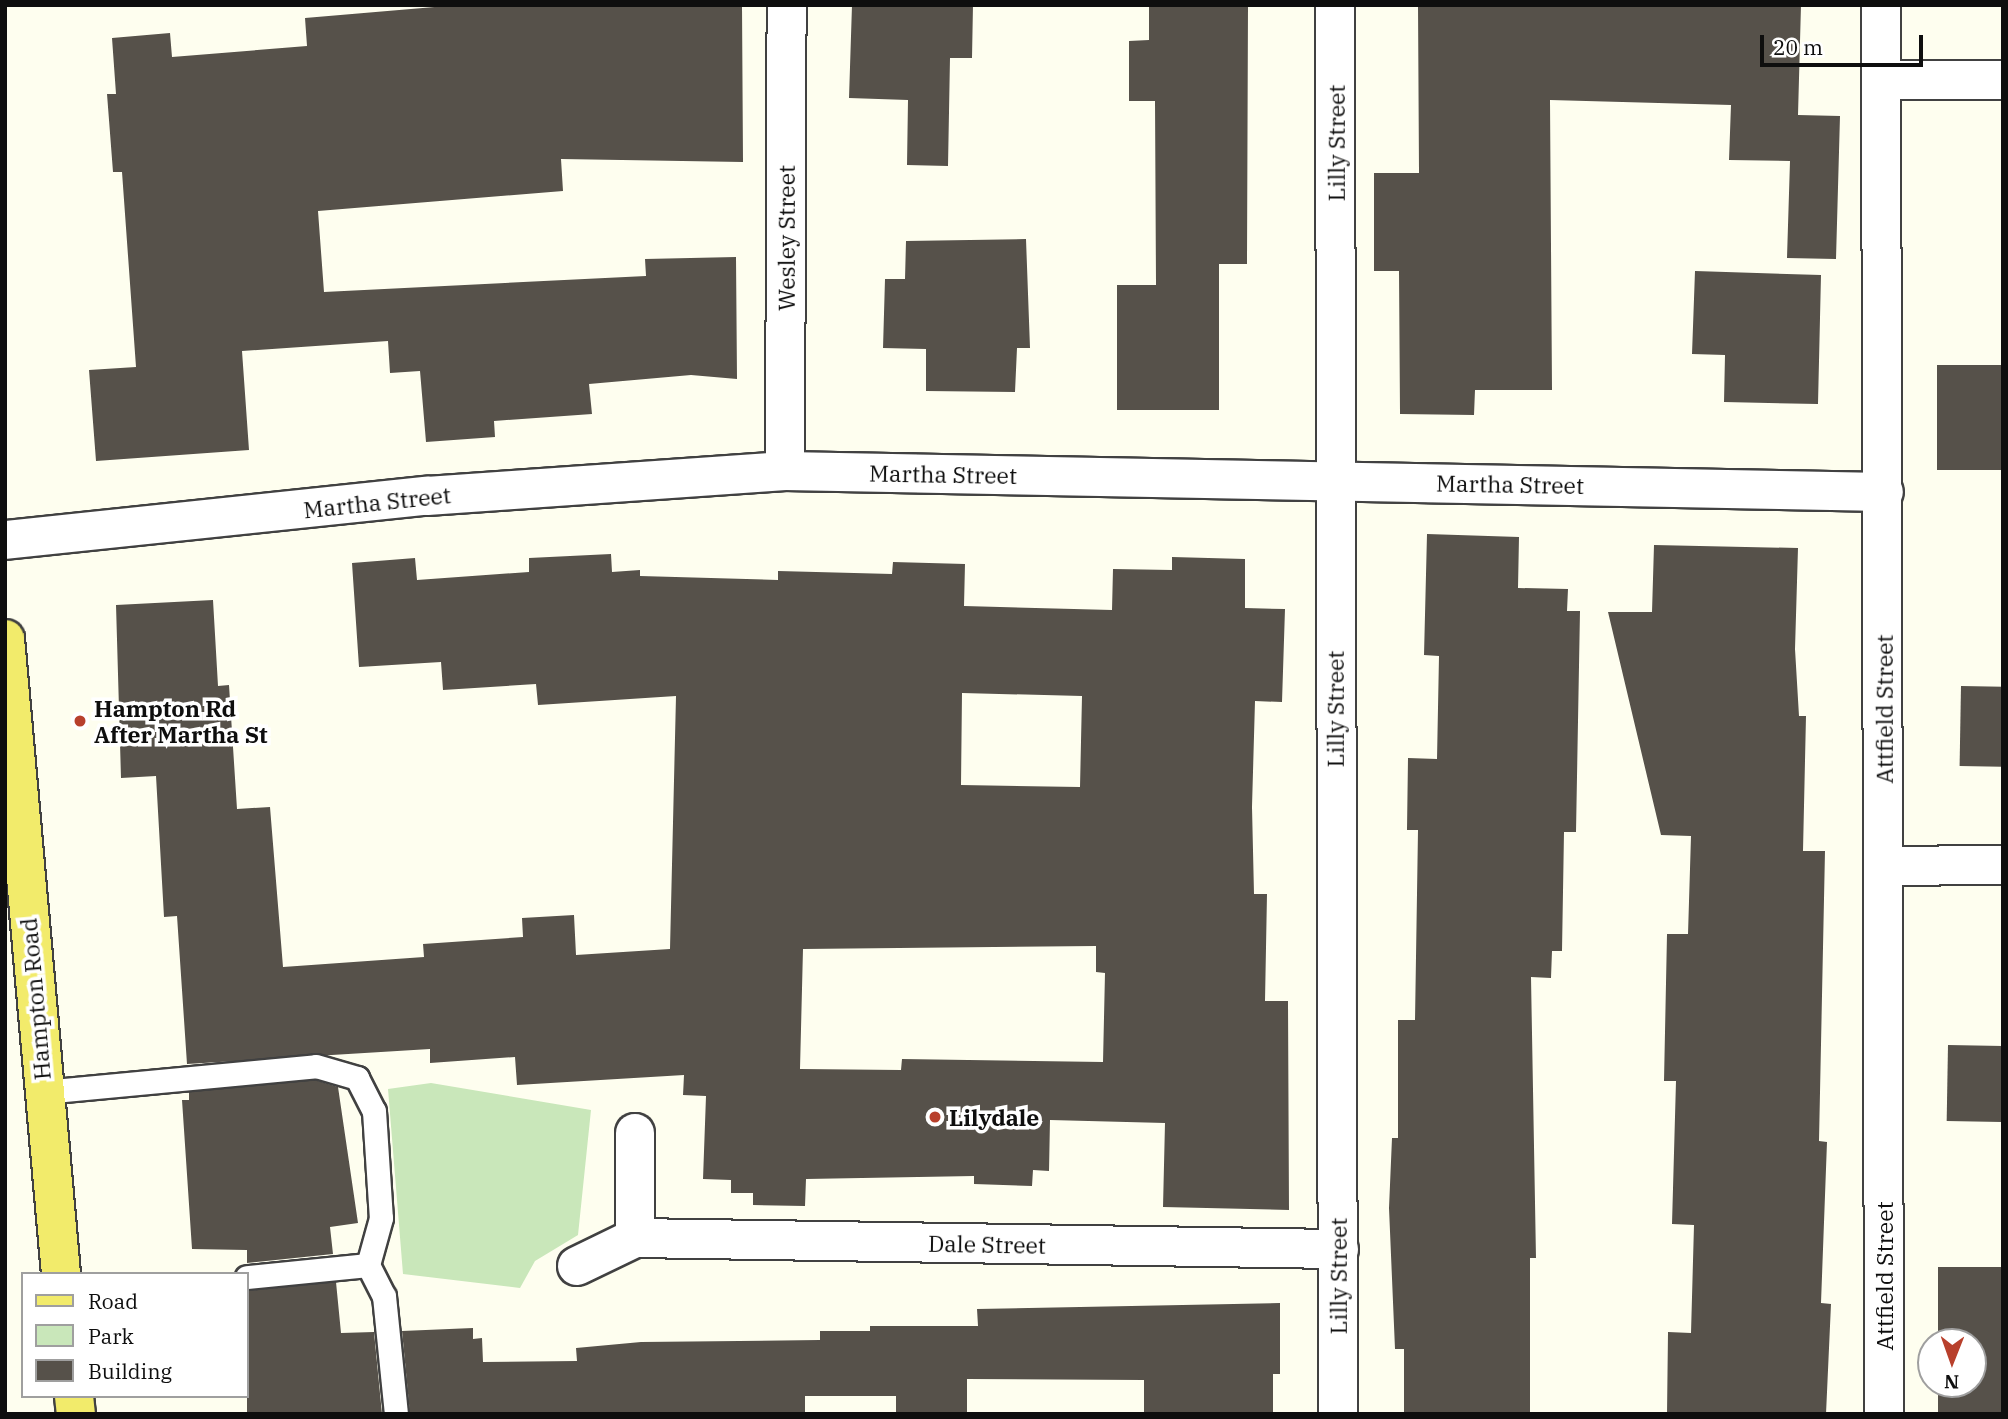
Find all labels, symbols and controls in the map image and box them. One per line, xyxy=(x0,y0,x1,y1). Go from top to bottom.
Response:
scale bar xyxy=(1763,21,1926,65)
text: 20 m xyxy=(1773,33,1823,61)
street label: Lilly Street xyxy=(1322,85,1350,201)
street label: Wesley Street xyxy=(772,165,800,311)
street label: Martha Street xyxy=(869,459,1017,489)
street label: Martha Street xyxy=(1436,469,1584,499)
street label: Martha Street xyxy=(302,481,452,523)
street label: Attfield Street xyxy=(1870,634,1898,784)
street label: Lilly Street xyxy=(1321,651,1349,767)
place label: Hampton Rd After Martha St xyxy=(94,694,268,748)
marker: Hampton Rd After Martha St xyxy=(72,713,88,729)
street label: Hampton Road xyxy=(14,917,56,1081)
place label: Lilydale xyxy=(949,1103,1039,1131)
marker: Lilydale xyxy=(927,1109,943,1125)
street label: Attfield Street xyxy=(1870,1201,1898,1351)
street label: Lilly Street xyxy=(1324,1218,1352,1334)
street label: Dale Street xyxy=(928,1229,1046,1259)
legend xyxy=(21,1272,248,1398)
text: Road xyxy=(88,1287,138,1315)
text: Park xyxy=(88,1322,134,1350)
north arrow xyxy=(1917,1328,1987,1398)
text: Building xyxy=(88,1357,172,1385)
text: N xyxy=(1944,1370,1959,1394)

